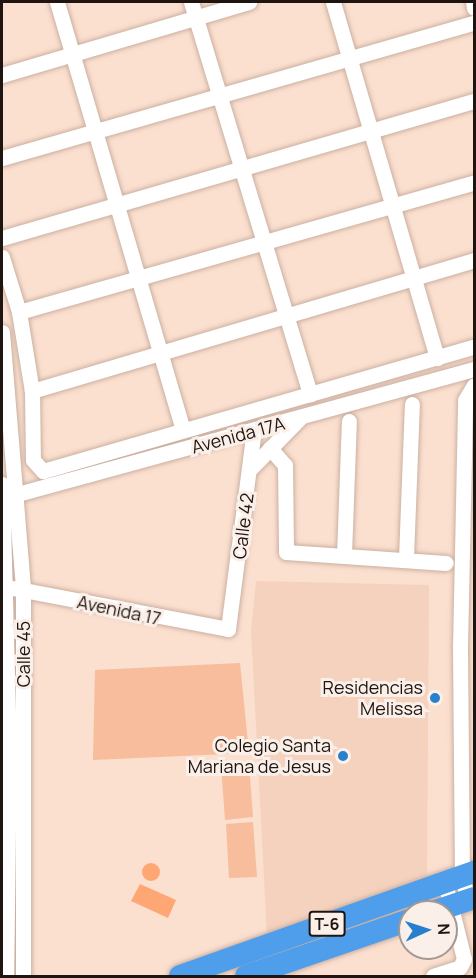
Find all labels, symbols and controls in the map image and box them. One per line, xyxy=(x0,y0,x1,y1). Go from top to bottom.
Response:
street label: Avenida 17A xyxy=(189,412,287,458)
street label: Calle 42 xyxy=(228,492,258,560)
street label: Avenida 17 xyxy=(75,591,163,629)
street label: Calle 45 xyxy=(12,621,34,687)
place label: Residencias Melissa xyxy=(323,677,423,720)
marker: Residencias Melissa xyxy=(428,691,442,705)
place label: Colegio Santa Mariana de Jesus xyxy=(188,735,331,777)
marker: Colegio Santa Mariana de Jesus xyxy=(336,749,350,763)
north arrow xyxy=(398,900,458,960)
road number: T-6 xyxy=(308,911,346,937)
text: N xyxy=(433,923,455,935)

